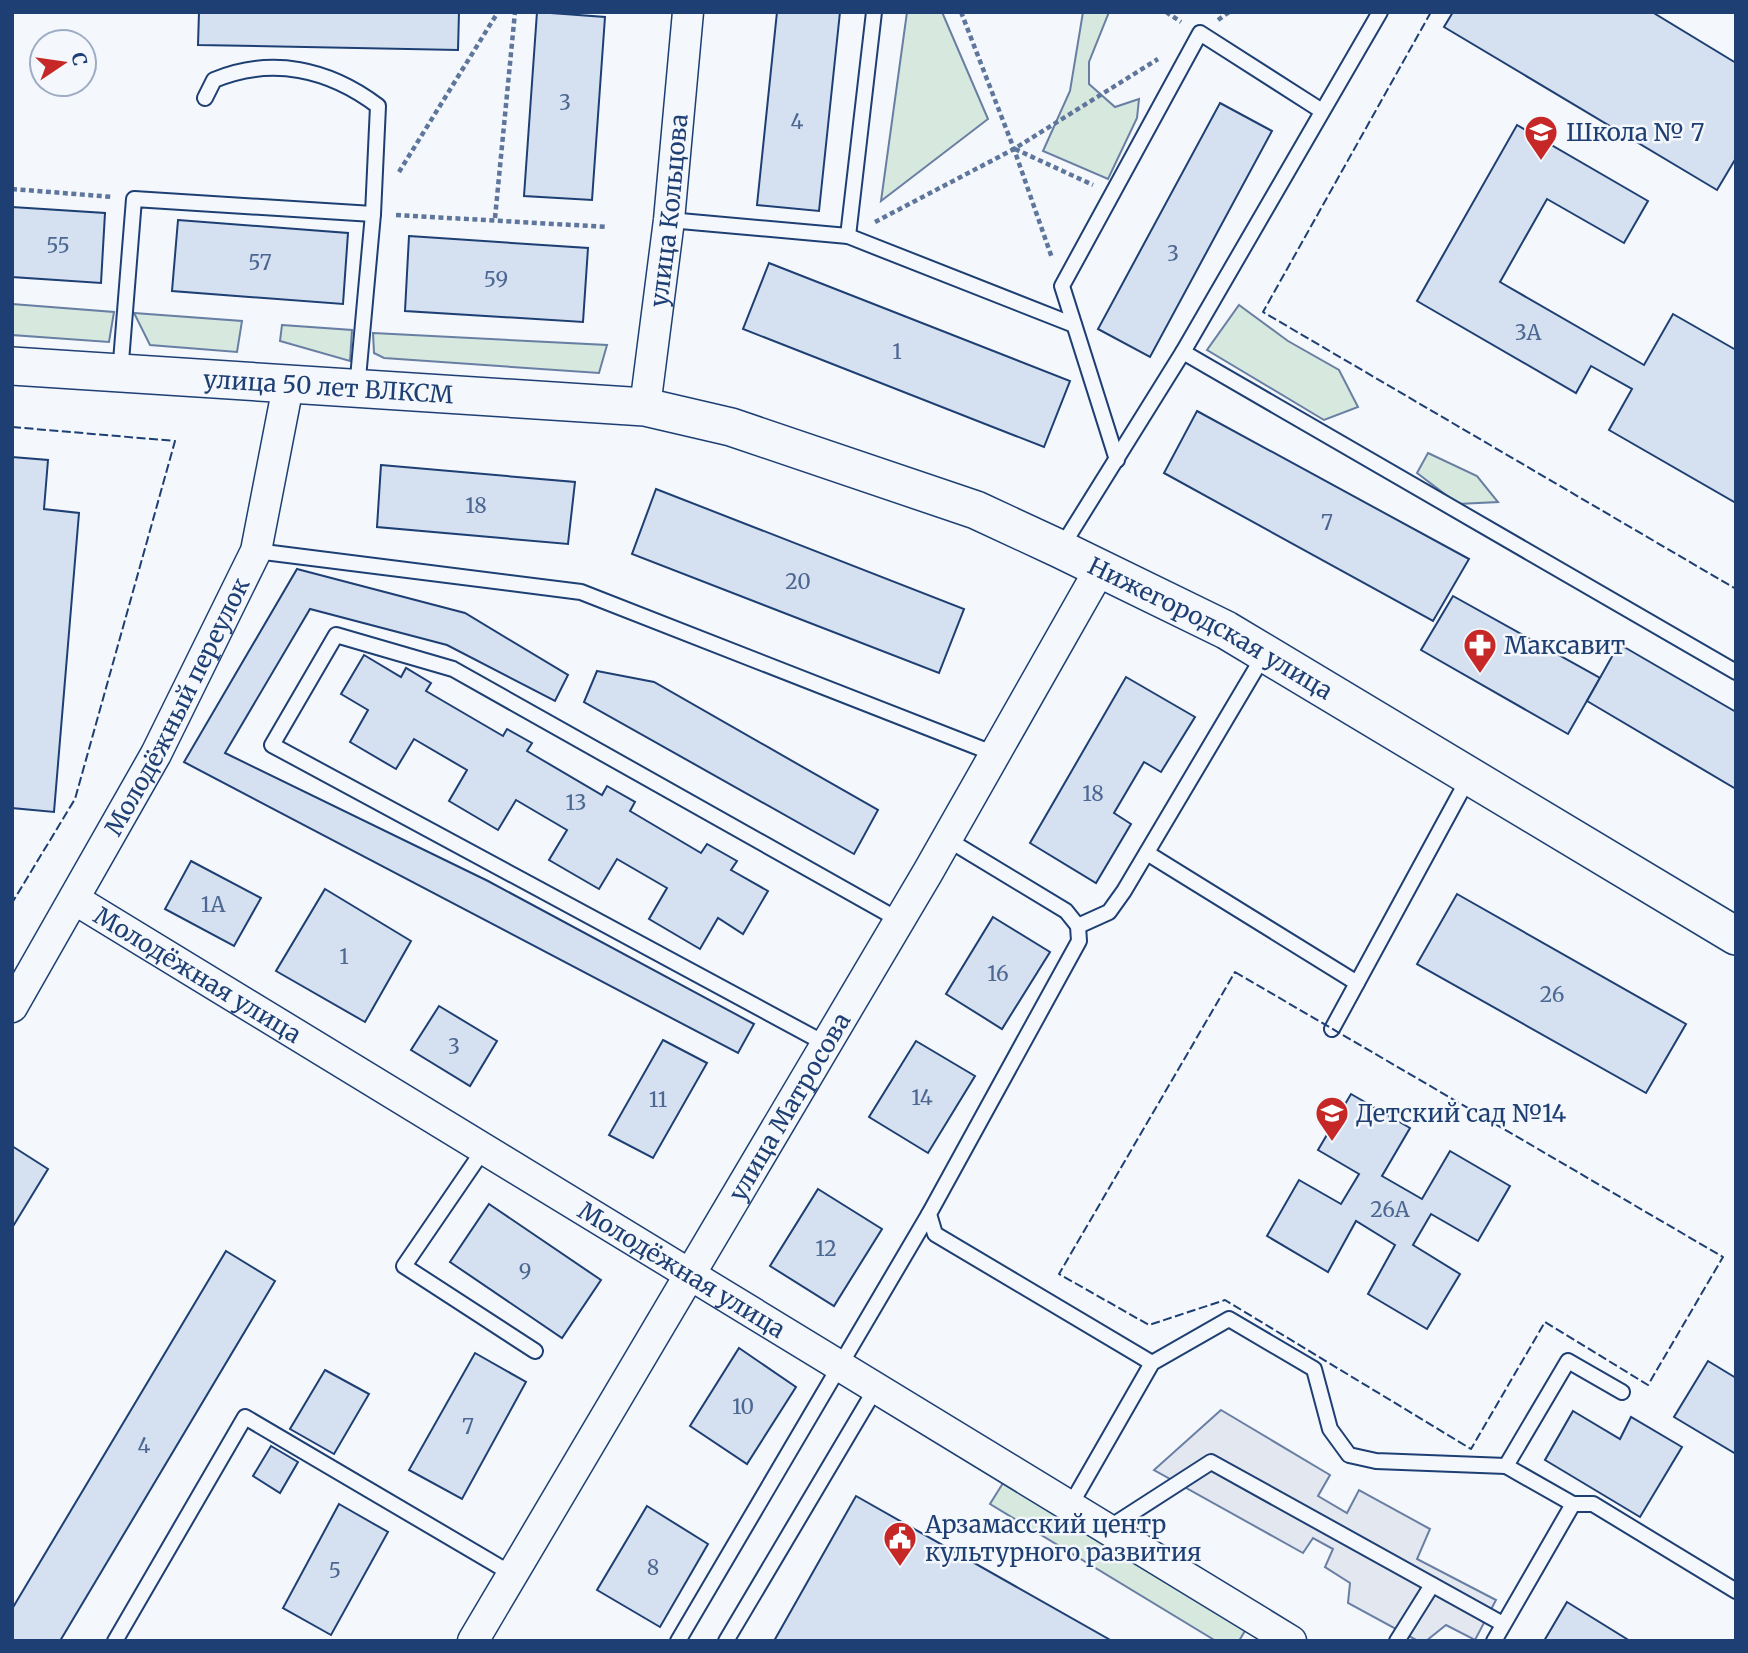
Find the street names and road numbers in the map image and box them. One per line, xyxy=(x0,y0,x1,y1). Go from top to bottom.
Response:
street label: улица Кольцова xyxy=(642,112,694,309)
street label: улица 50 лет ВЛКСМ xyxy=(202,363,454,410)
street label: Нижегородская улица xyxy=(1083,550,1339,706)
street label: Молодёжный переулок xyxy=(97,572,256,841)
street label: Молодёжная улица xyxy=(88,899,307,1050)
street label: улица Матросова xyxy=(722,1007,857,1206)
street label: Молодёжная улица xyxy=(573,1195,791,1345)

